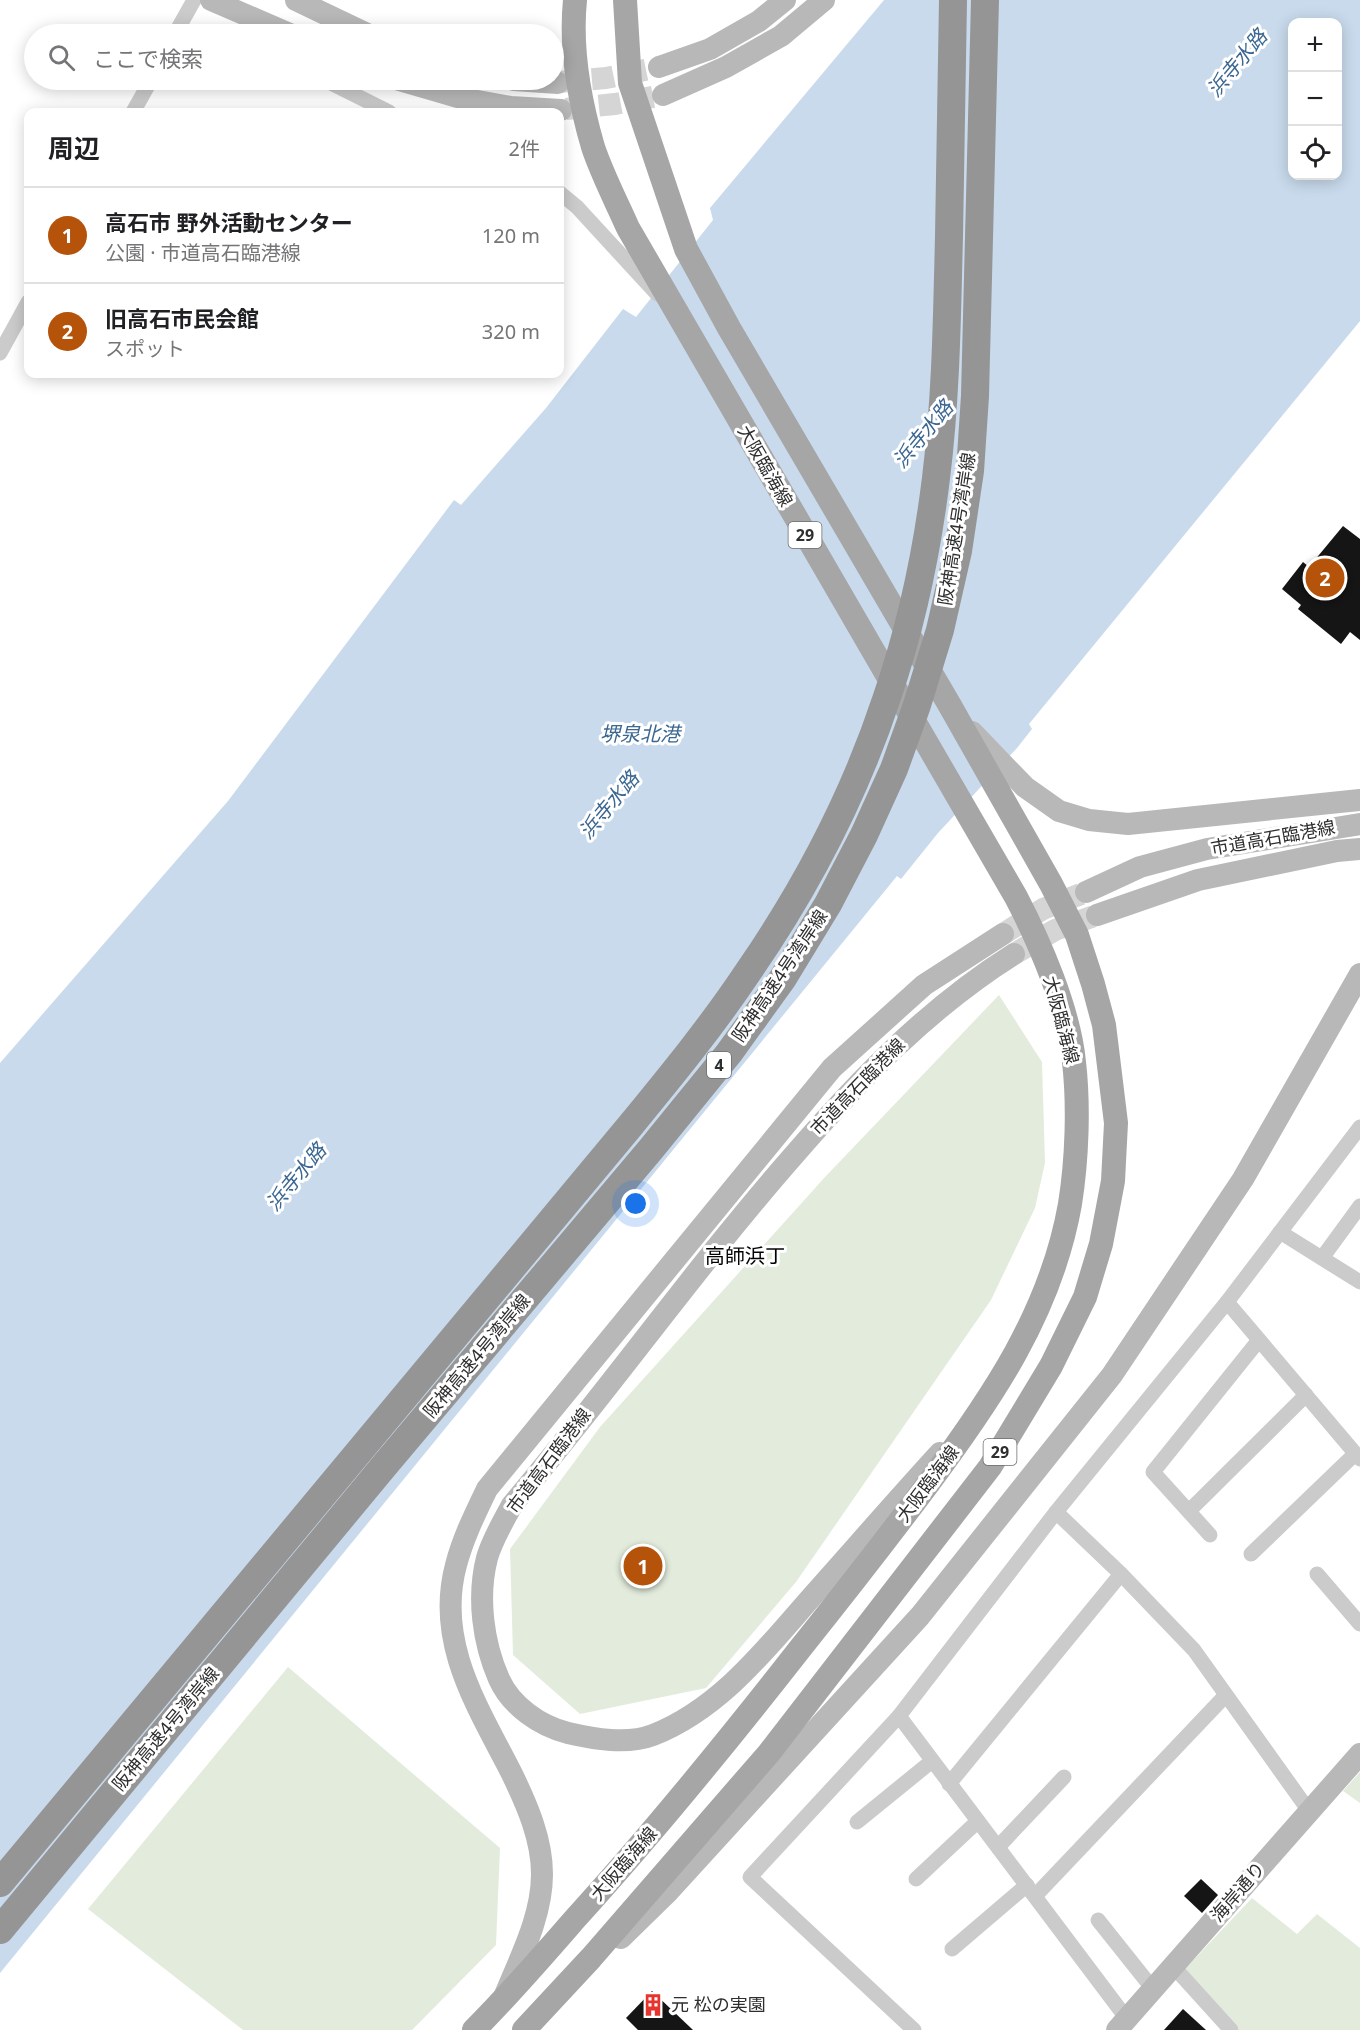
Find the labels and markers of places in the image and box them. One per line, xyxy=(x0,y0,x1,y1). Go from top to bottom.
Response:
pin: 2 xyxy=(1306,556,1344,600)
pin: 1 xyxy=(624,1544,662,1588)
building icon: 元 松の実園 xyxy=(640,1992,666,2018)
place label: 元 松の実園 xyxy=(671,1992,766,2016)

